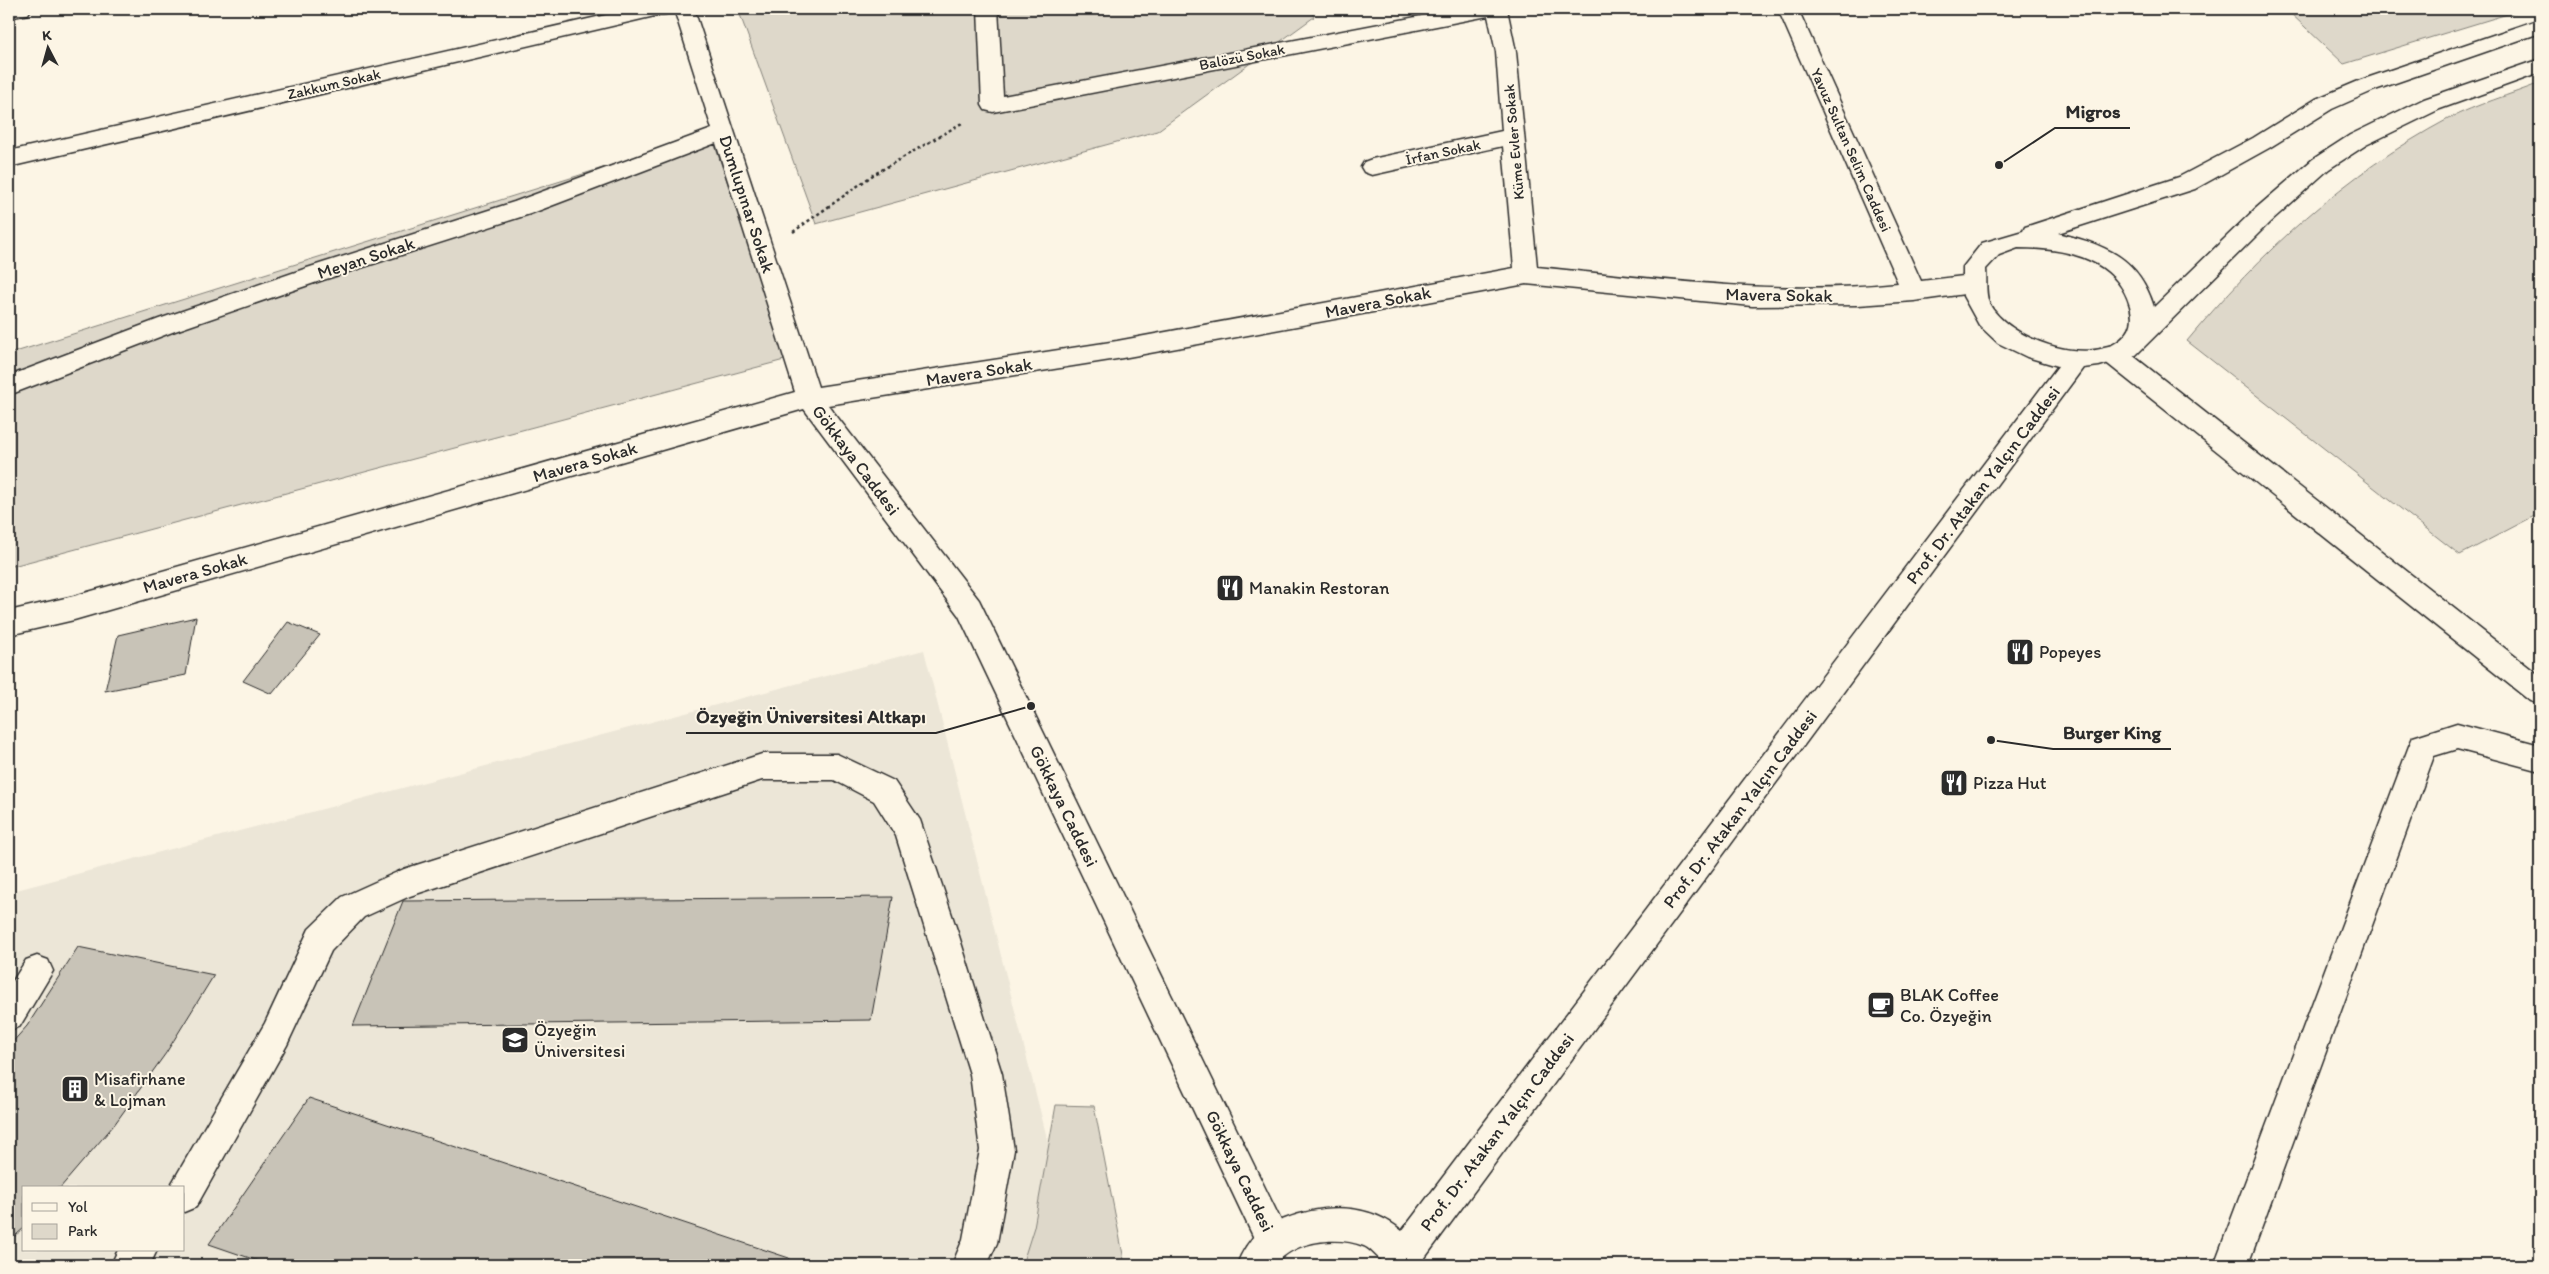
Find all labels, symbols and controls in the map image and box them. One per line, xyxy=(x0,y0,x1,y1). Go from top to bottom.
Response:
north arrow xyxy=(22,22,72,72)
text: K xyxy=(41,27,53,44)
street label: Balözü Sokak xyxy=(1198,40,1287,74)
street label: Zakkum Sokak xyxy=(286,64,383,103)
street label: Yavuz Sultan Selim Caddesi xyxy=(1807,65,1895,235)
street label: Küme Evler Sokak xyxy=(1500,83,1528,201)
callout: Migros xyxy=(2055,94,2130,128)
text: Migros xyxy=(2066,100,2121,123)
street label: Dumlupınar Sokak xyxy=(714,132,780,276)
street label: İrfan Sokak xyxy=(1404,135,1482,169)
street label: Meyan Sokak xyxy=(315,232,418,284)
street label: Mavera Sokak xyxy=(1323,281,1433,323)
street label: Mavera Sokak xyxy=(1725,283,1834,307)
street label: Mavera Sokak xyxy=(924,353,1034,391)
street label: Prof. Dr. Atakan Yalçın Caddesi xyxy=(1901,382,2065,588)
street label: Gökkaya Caddesi xyxy=(807,400,905,520)
street label: Mavera Sokak xyxy=(530,436,640,487)
street label: Mavera Sokak xyxy=(140,547,250,598)
restaurant icon: Manakin Restoran xyxy=(1215,573,1245,603)
place label: Manakin Restoran xyxy=(1249,577,1389,599)
restaurant icon: Popeyes xyxy=(2005,637,2035,667)
place label: Popeyes xyxy=(2039,641,2101,663)
callout: Özyeğin Üniversitesi Altkapı xyxy=(686,699,936,733)
text: Özyeğin Üniversitesi Altkapı xyxy=(696,705,926,728)
street label: Prof. Dr. Atakan Yalçın Caddesi xyxy=(1658,706,1822,912)
callout: Burger King xyxy=(2053,715,2171,749)
text: Burger King xyxy=(2063,721,2161,744)
street label: Gökkaya Caddesi xyxy=(1025,742,1103,870)
restaurant icon: Pizza Hut xyxy=(1939,768,1969,798)
place label: Pizza Hut xyxy=(1973,772,2047,794)
place label: BLAK Coffee Co. Özyeğin xyxy=(1900,984,1999,1027)
cafe icon: BLAK Coffee Co. Özyeğin xyxy=(1866,990,1896,1020)
place label: Özyeğin Üniversitesi xyxy=(534,1019,625,1062)
school or university icon: Özyeğin Üniversitesi xyxy=(500,1025,530,1055)
street label: Prof. Dr. Atakan Yalçın Caddesi xyxy=(1415,1029,1579,1235)
place label: Misafirhane & Lojman xyxy=(94,1068,186,1111)
building icon: Misafirhane & Lojman xyxy=(60,1074,90,1104)
street label: Gökkaya Caddesi xyxy=(1201,1107,1279,1235)
legend xyxy=(22,1186,185,1252)
text: Yol xyxy=(68,1198,88,1216)
text: Park xyxy=(68,1222,98,1240)

